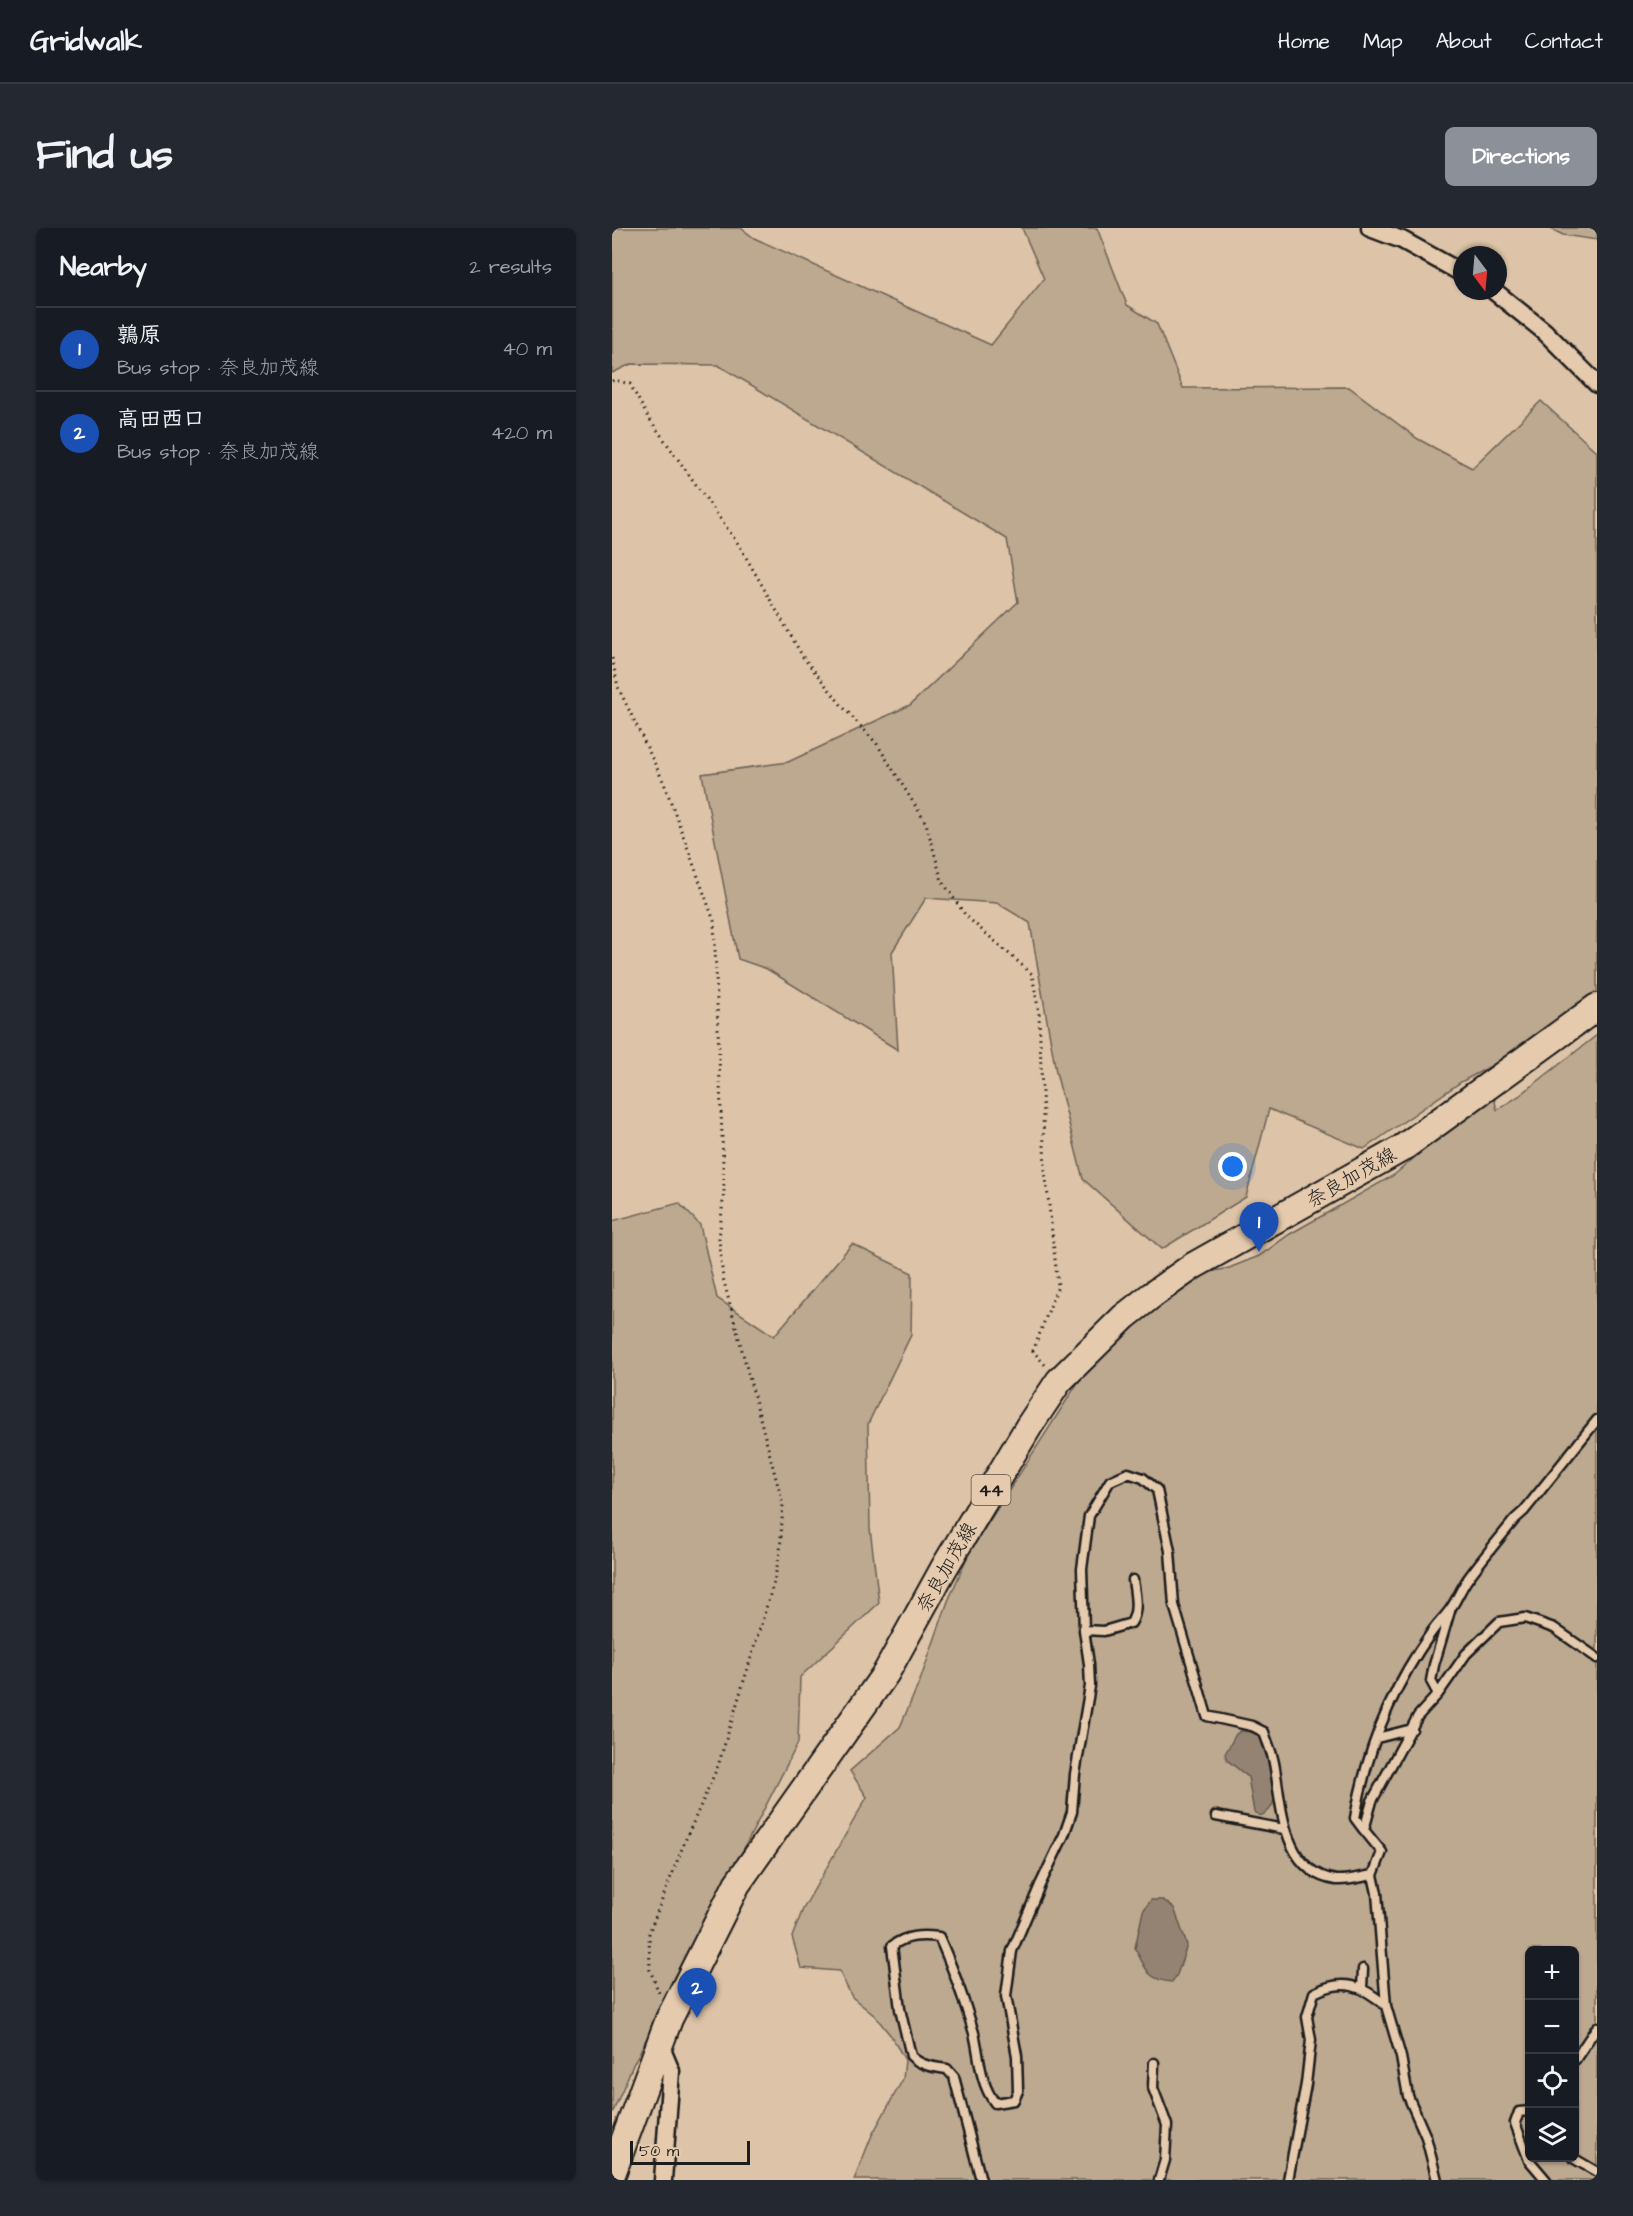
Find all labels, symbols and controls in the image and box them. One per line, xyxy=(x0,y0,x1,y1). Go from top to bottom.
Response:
text: Gridwalk xyxy=(30,22,142,61)
text: Home xyxy=(1278,27,1330,56)
text: Map xyxy=(1363,27,1403,56)
text: About xyxy=(1436,27,1492,56)
text: Contact xyxy=(1525,27,1603,56)
text: Find us xyxy=(36,127,173,185)
button: Directions xyxy=(1445,127,1597,186)
north arrow xyxy=(1453,246,1507,300)
text: Nearby xyxy=(60,249,147,285)
text: 2 results xyxy=(469,253,552,281)
text: 鶉原 xyxy=(117,320,161,351)
text: 1 xyxy=(78,335,81,363)
text: 40 m xyxy=(502,335,552,363)
text: Bus stop · 奈良加茂線 xyxy=(117,354,319,382)
text: 高田西口 xyxy=(117,404,205,435)
text: 2 xyxy=(74,419,85,447)
text: 420 m xyxy=(491,419,552,447)
text: Bus stop · 奈良加茂線 xyxy=(117,438,319,466)
street label: 奈良加茂線 xyxy=(1301,1141,1402,1215)
your location xyxy=(1218,1152,1247,1181)
pin: 1 xyxy=(1240,1202,1278,1252)
road number: 44 xyxy=(972,1475,1010,1505)
street label: 奈良加茂線 xyxy=(910,1517,984,1618)
map controls xyxy=(1525,1946,1579,2162)
button: + xyxy=(1525,1946,1579,2000)
pin: 2 xyxy=(678,1968,716,2018)
button: − xyxy=(1525,2000,1579,2054)
button: locate xyxy=(1525,2054,1579,2108)
button: layers xyxy=(1525,2108,1579,2162)
scale bar xyxy=(630,2138,750,2166)
text: 50 m xyxy=(639,2140,679,2162)

